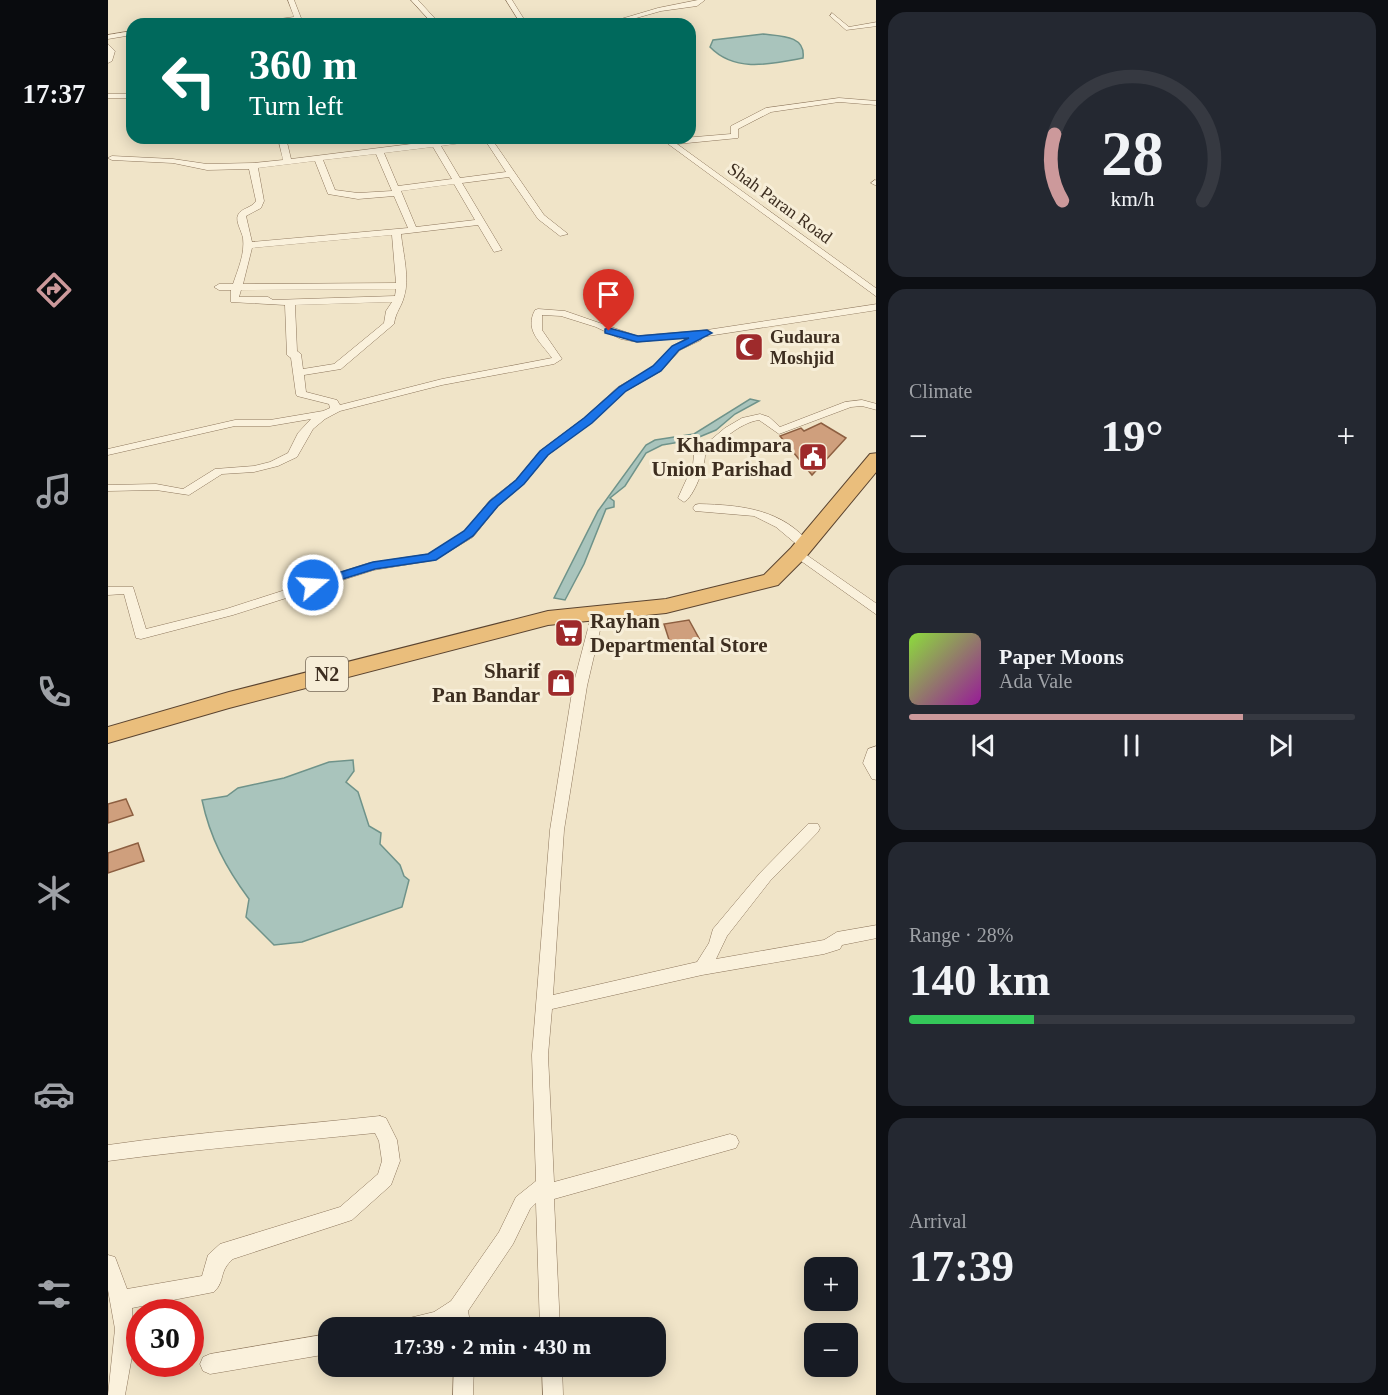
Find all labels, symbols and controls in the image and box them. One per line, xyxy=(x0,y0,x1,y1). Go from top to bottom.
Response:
icon: left xyxy=(150,42,228,120)
text: 360 m xyxy=(249,42,358,88)
text: 17:37 xyxy=(23,79,86,109)
text: Turn left xyxy=(249,91,343,121)
text: 28 xyxy=(1101,119,1163,188)
street label: Shah Paran Road xyxy=(724,158,836,248)
text: km/h xyxy=(1110,188,1154,212)
icon: directions xyxy=(33,269,75,311)
pin xyxy=(583,269,634,331)
icon: arrive xyxy=(592,278,625,311)
place label: Gudaura Moshjid xyxy=(770,327,840,368)
mosque icon: Gudaura Moshjid xyxy=(733,331,765,363)
text: Climate xyxy=(909,380,972,402)
text: 19° xyxy=(1101,411,1164,461)
text: − xyxy=(909,418,928,454)
text: + xyxy=(1336,418,1355,454)
place label: Khadimpara Union Parishad xyxy=(651,433,792,481)
public building icon: Khadimpara Union Parishad xyxy=(797,441,829,473)
icon: music xyxy=(33,470,75,512)
position arrow xyxy=(281,553,345,617)
place label: Rayhan Departmental Store xyxy=(590,609,768,657)
supermarket icon: Rayhan Departmental Store xyxy=(553,617,585,649)
text: Paper Moons xyxy=(999,644,1124,669)
road number: N2 xyxy=(306,657,348,691)
place label: Sharif Pan Bandar xyxy=(432,659,541,707)
shop icon: Sharif Pan Bandar xyxy=(545,667,577,699)
text: Ada Vale xyxy=(999,670,1073,692)
icon: phone xyxy=(33,671,75,713)
icon: previous xyxy=(967,729,1000,762)
icon: pause xyxy=(1115,729,1148,762)
icon: next xyxy=(1264,729,1297,762)
icon: climate xyxy=(33,872,75,914)
text: Range · 28% xyxy=(909,924,1013,946)
text: 140 km xyxy=(909,955,1050,1005)
icon: car xyxy=(33,1073,75,1115)
text: Arrival xyxy=(909,1210,967,1232)
text: 17:39 xyxy=(909,1241,1014,1291)
map controls xyxy=(804,1257,858,1377)
button: + xyxy=(804,1257,858,1311)
icon: filters xyxy=(33,1273,75,1315)
speed limit sign: 30 xyxy=(126,1299,204,1377)
button: − xyxy=(804,1323,858,1377)
text: 17:39 · 2 min · 430 m xyxy=(393,1334,591,1359)

